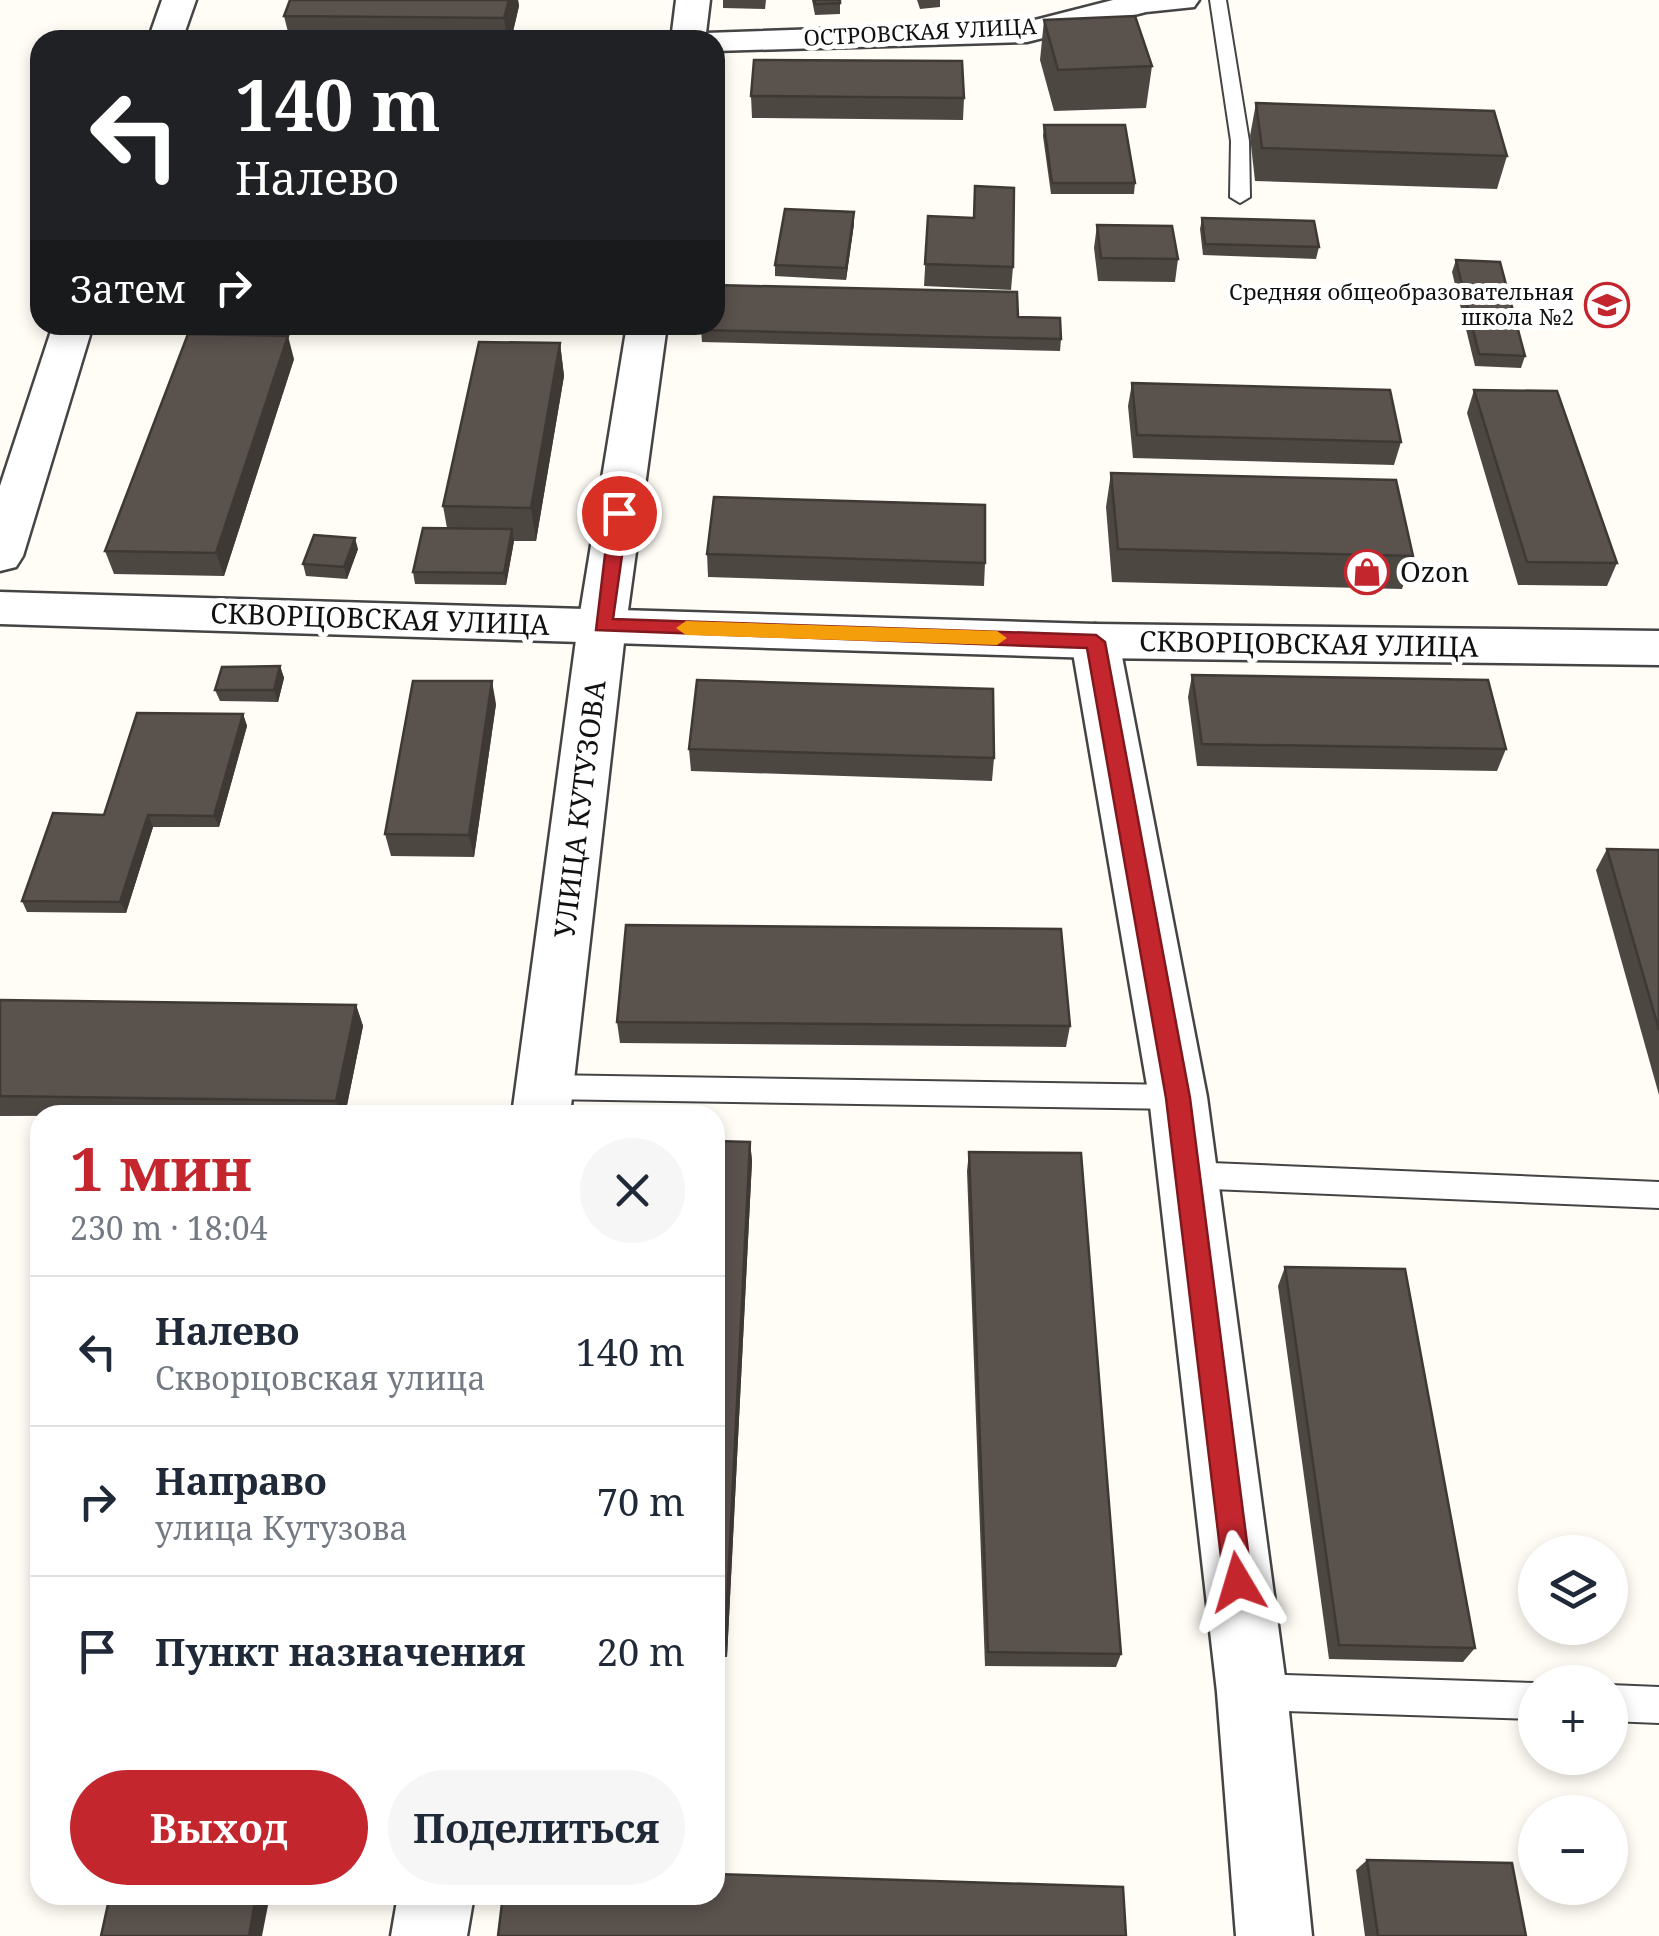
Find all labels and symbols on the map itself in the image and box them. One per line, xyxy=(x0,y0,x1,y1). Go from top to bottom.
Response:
street label: ОСТРОВСКАЯ УЛИЦА xyxy=(803,10,1038,52)
place label: Средняя общеобразовательная школа №2 xyxy=(1229,276,1574,331)
school or university icon: Средняя общеобразовательная школа №2 xyxy=(1584,282,1630,328)
pin xyxy=(577,471,662,556)
shop icon: Ozon xyxy=(1344,549,1390,595)
place label: Ozon xyxy=(1400,552,1469,590)
street label: СКВОРЦОВСКАЯ УЛИЦА xyxy=(210,593,551,643)
street label: СКВОРЦОВСКАЯ УЛИЦА xyxy=(1139,621,1479,665)
street label: УЛИЦА КУТУЗОВА xyxy=(544,678,614,940)
position arrow xyxy=(1186,1530,1290,1634)

